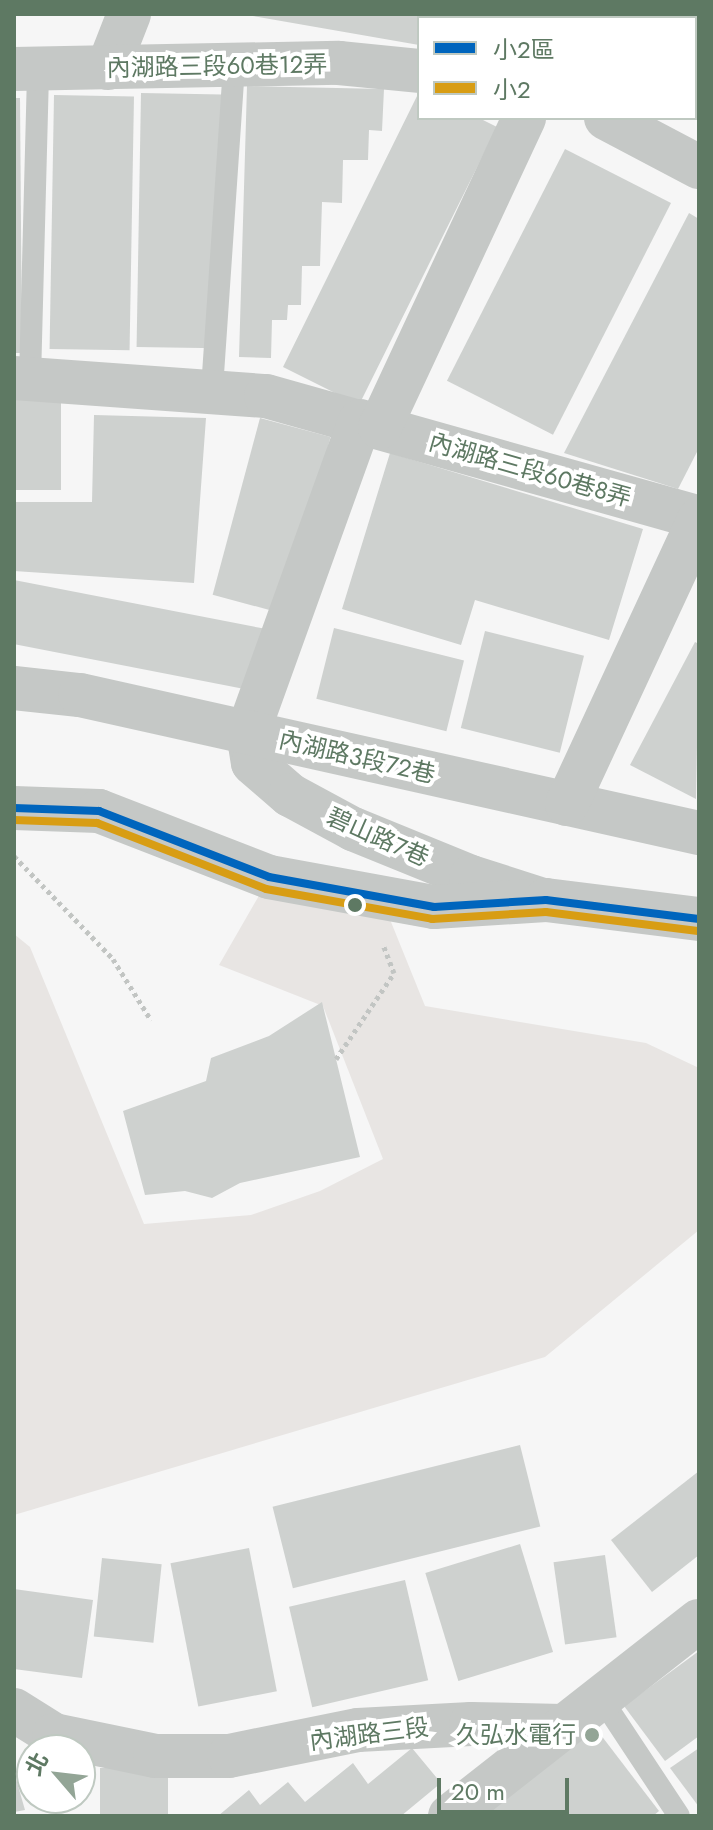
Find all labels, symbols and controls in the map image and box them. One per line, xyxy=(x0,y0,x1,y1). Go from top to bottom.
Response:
legend xyxy=(417,16,697,120)
text: 小2區 xyxy=(493,32,555,67)
street label: 內湖路三段60巷12弄 xyxy=(106,50,328,82)
text: 小2 xyxy=(493,72,531,107)
street label: 內湖路三段60巷8弄 xyxy=(425,427,635,513)
street label: 內湖路3段72巷 xyxy=(276,725,438,789)
street label: 碧山路7巷 xyxy=(323,802,433,872)
unlabelled marker xyxy=(347,897,363,913)
street label: 內湖路三段 xyxy=(308,1712,430,1756)
place label: 久弘水電行 xyxy=(456,1721,576,1749)
marker: 久弘水電行 xyxy=(583,1726,601,1744)
north arrow xyxy=(16,1734,96,1814)
text: 北 xyxy=(17,1746,56,1781)
scale bar xyxy=(441,1762,573,1812)
text: 20 m xyxy=(451,1774,505,1809)

